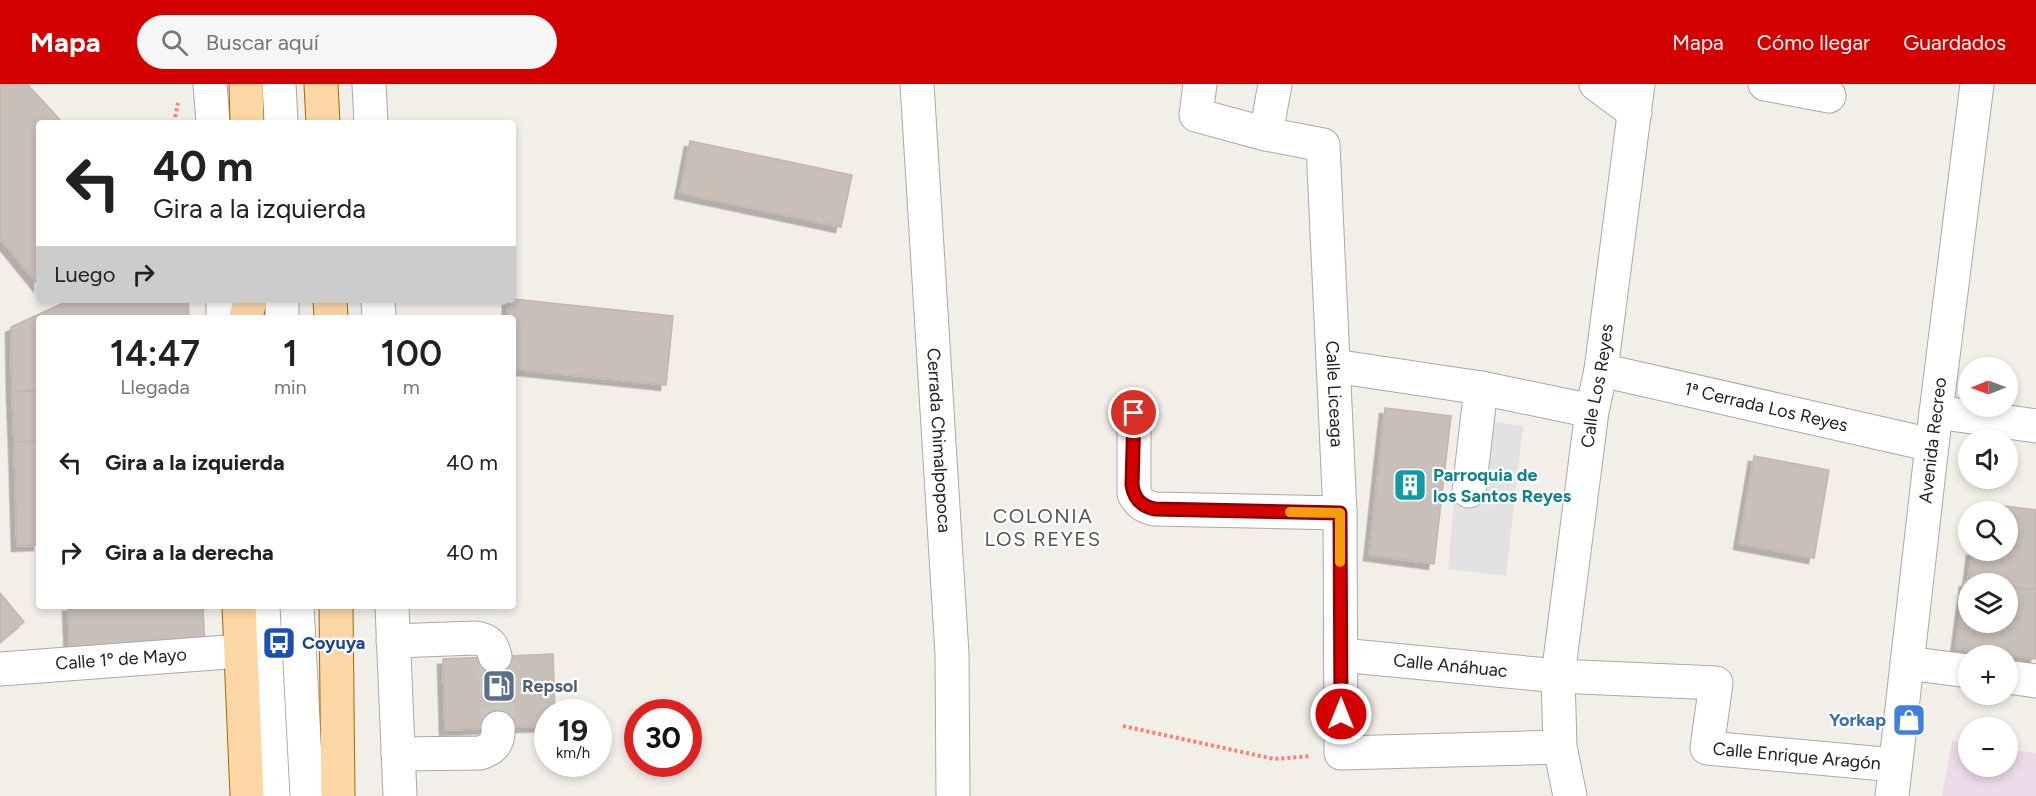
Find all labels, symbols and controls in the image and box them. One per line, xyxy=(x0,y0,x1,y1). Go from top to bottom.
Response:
search box xyxy=(137,15,557,69)
text: Mapa xyxy=(30,25,101,59)
icon: search xyxy=(158,26,191,59)
text: Buscar aquí xyxy=(206,29,319,56)
text: Mapa xyxy=(1672,30,1724,55)
text: Cómo llegar xyxy=(1757,30,1870,55)
text: Guardados xyxy=(1903,30,2006,55)
text: 40 m xyxy=(153,141,253,192)
icon: left xyxy=(54,144,132,222)
text: Gira a la izquierda xyxy=(153,192,366,225)
icon: right xyxy=(127,258,160,291)
text: Luego xyxy=(54,261,115,288)
street label: Calle Los Reyes xyxy=(1576,322,1618,449)
text: 14:47 xyxy=(110,332,200,375)
text: 1 xyxy=(283,332,298,375)
text: 100 xyxy=(381,332,442,375)
street label: Calle Liceaga xyxy=(1321,340,1348,448)
street label: Cerrada Chimalpopoca xyxy=(922,347,956,533)
north arrow xyxy=(1958,357,2018,417)
map controls xyxy=(1958,357,2018,777)
text: Llegada xyxy=(120,375,190,399)
text: min xyxy=(274,375,307,399)
text: m xyxy=(403,375,420,399)
street label: Avenida Recreo xyxy=(1914,376,1951,504)
street label: 1ª Cerrada Los Reyes xyxy=(1682,377,1850,437)
pin xyxy=(1108,387,1159,438)
icon: arrive xyxy=(1117,396,1150,429)
button: sound xyxy=(1958,429,2018,489)
icon: left xyxy=(54,446,87,479)
text: Gira a la izquierda xyxy=(105,449,285,476)
text: 40 m xyxy=(446,449,498,476)
place label: Parroquia de los Santos Reyes xyxy=(1433,464,1572,507)
building icon: Parroquia de los Santos Reyes xyxy=(1392,467,1428,503)
button: search xyxy=(1958,501,2018,561)
district label: COLONIA LOS REYES xyxy=(985,504,1101,551)
icon: right xyxy=(54,536,87,569)
text: Gira a la derecha xyxy=(105,539,274,566)
text: 40 m xyxy=(446,539,498,566)
button: layers xyxy=(1958,573,2018,633)
bus stop icon: Coyuya xyxy=(261,625,297,661)
place label: Coyuya xyxy=(302,632,365,654)
street label: Calle 1º de Mayo xyxy=(55,643,187,675)
button: + xyxy=(1958,645,2018,705)
street label: Calle Anáhuac xyxy=(1392,649,1509,682)
fuel station icon: Repsol xyxy=(481,668,517,704)
place label: Repsol xyxy=(522,675,578,697)
position arrow xyxy=(1309,682,1373,746)
speed limit sign: 30 xyxy=(624,699,702,777)
shop icon: Yorkap xyxy=(1891,702,1927,738)
place label: Yorkap xyxy=(1829,709,1886,731)
text: 19 xyxy=(558,712,588,749)
button: − xyxy=(1958,717,2018,777)
street label: Calle Enrique Aragón xyxy=(1712,738,1882,775)
text: km/h xyxy=(556,744,590,762)

